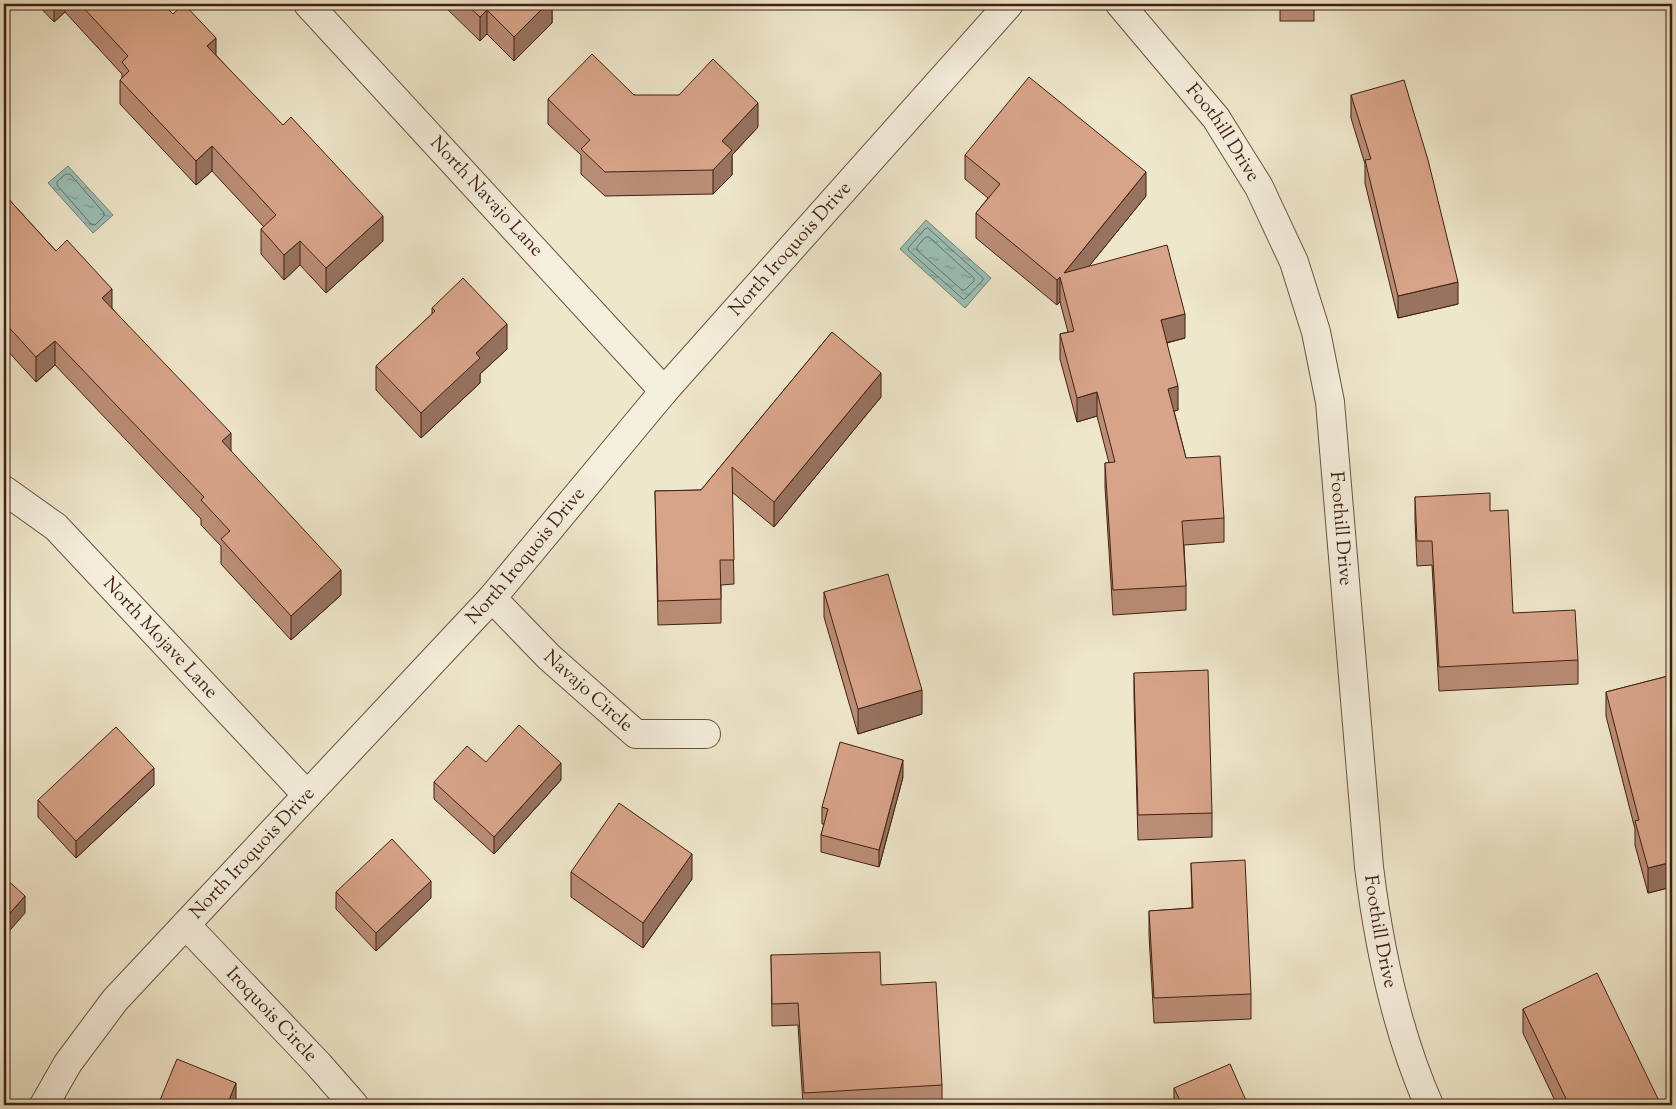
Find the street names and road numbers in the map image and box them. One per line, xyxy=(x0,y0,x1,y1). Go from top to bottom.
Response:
street label: Foothill Drive xyxy=(1179,78,1266,187)
street label: North Navajo Lane xyxy=(423,131,549,263)
street label: North Iroquois Drive xyxy=(723,176,858,323)
street label: Foothill Drive xyxy=(1322,471,1359,587)
street label: North Iroquois Drive xyxy=(460,481,592,631)
street label: North Mojave Lane xyxy=(96,571,224,705)
street label: Navajo Circle xyxy=(537,644,639,739)
street label: North Iroquois Drive xyxy=(184,781,321,925)
street label: Foothill Drive xyxy=(1357,873,1403,991)
street label: Iroquois Circle xyxy=(219,961,323,1069)

